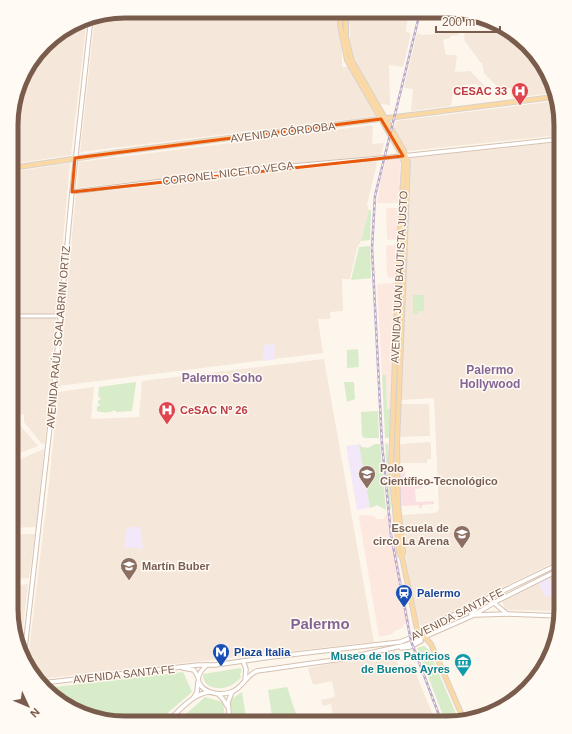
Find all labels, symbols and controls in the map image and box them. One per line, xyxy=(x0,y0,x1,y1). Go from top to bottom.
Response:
scale bar xyxy=(436,8,500,34)
text: 200 m xyxy=(442,15,475,29)
hospital icon: CESAC 33 xyxy=(510,81,530,106)
place label: CESAC 33 xyxy=(453,85,507,97)
street label: AVENIDA CÓRDOBA xyxy=(230,120,337,144)
street label: CORONEL NICETO VEGA xyxy=(162,159,295,187)
street label: AVENIDA JUAN BAUTISTA JUSTO xyxy=(388,190,410,364)
street label: AVENIDA RAÚL SCALABRINI ORTIZ xyxy=(44,245,72,429)
district label: Palermo Hollywood xyxy=(460,363,520,391)
district label: Palermo Soho xyxy=(182,371,262,385)
hospital icon: CeSAC Nº 26 xyxy=(157,400,177,425)
place label: CeSAC Nº 26 xyxy=(180,404,248,416)
place label: Polo Científico-Tecnológico xyxy=(380,462,498,487)
school or university icon: Polo Científico-Tecnológico xyxy=(357,464,377,489)
place label: Escuela de circo La Arena xyxy=(373,522,450,547)
school or university icon: Escuela de circo La Arena xyxy=(452,524,472,549)
school or university icon: Martín Buber xyxy=(119,556,139,581)
place label: Martín Buber xyxy=(142,560,211,572)
station icon: Palermo xyxy=(394,583,414,608)
street label: AVENIDA SANTA FE xyxy=(409,585,505,643)
place label: Palermo xyxy=(417,587,461,599)
district label: Palermo xyxy=(290,615,350,632)
metro station icon: Plaza Italia xyxy=(211,642,231,667)
place label: Plaza Italia xyxy=(234,646,291,658)
place label: Museo de los Patricios de Buenos Ayres xyxy=(331,650,450,675)
museum icon: Museo de los Patricios de Buenos Ayres xyxy=(453,652,473,677)
street label: AVENIDA SANTA FE xyxy=(73,663,175,685)
north arrow xyxy=(8,686,48,726)
text: N xyxy=(28,706,42,720)

